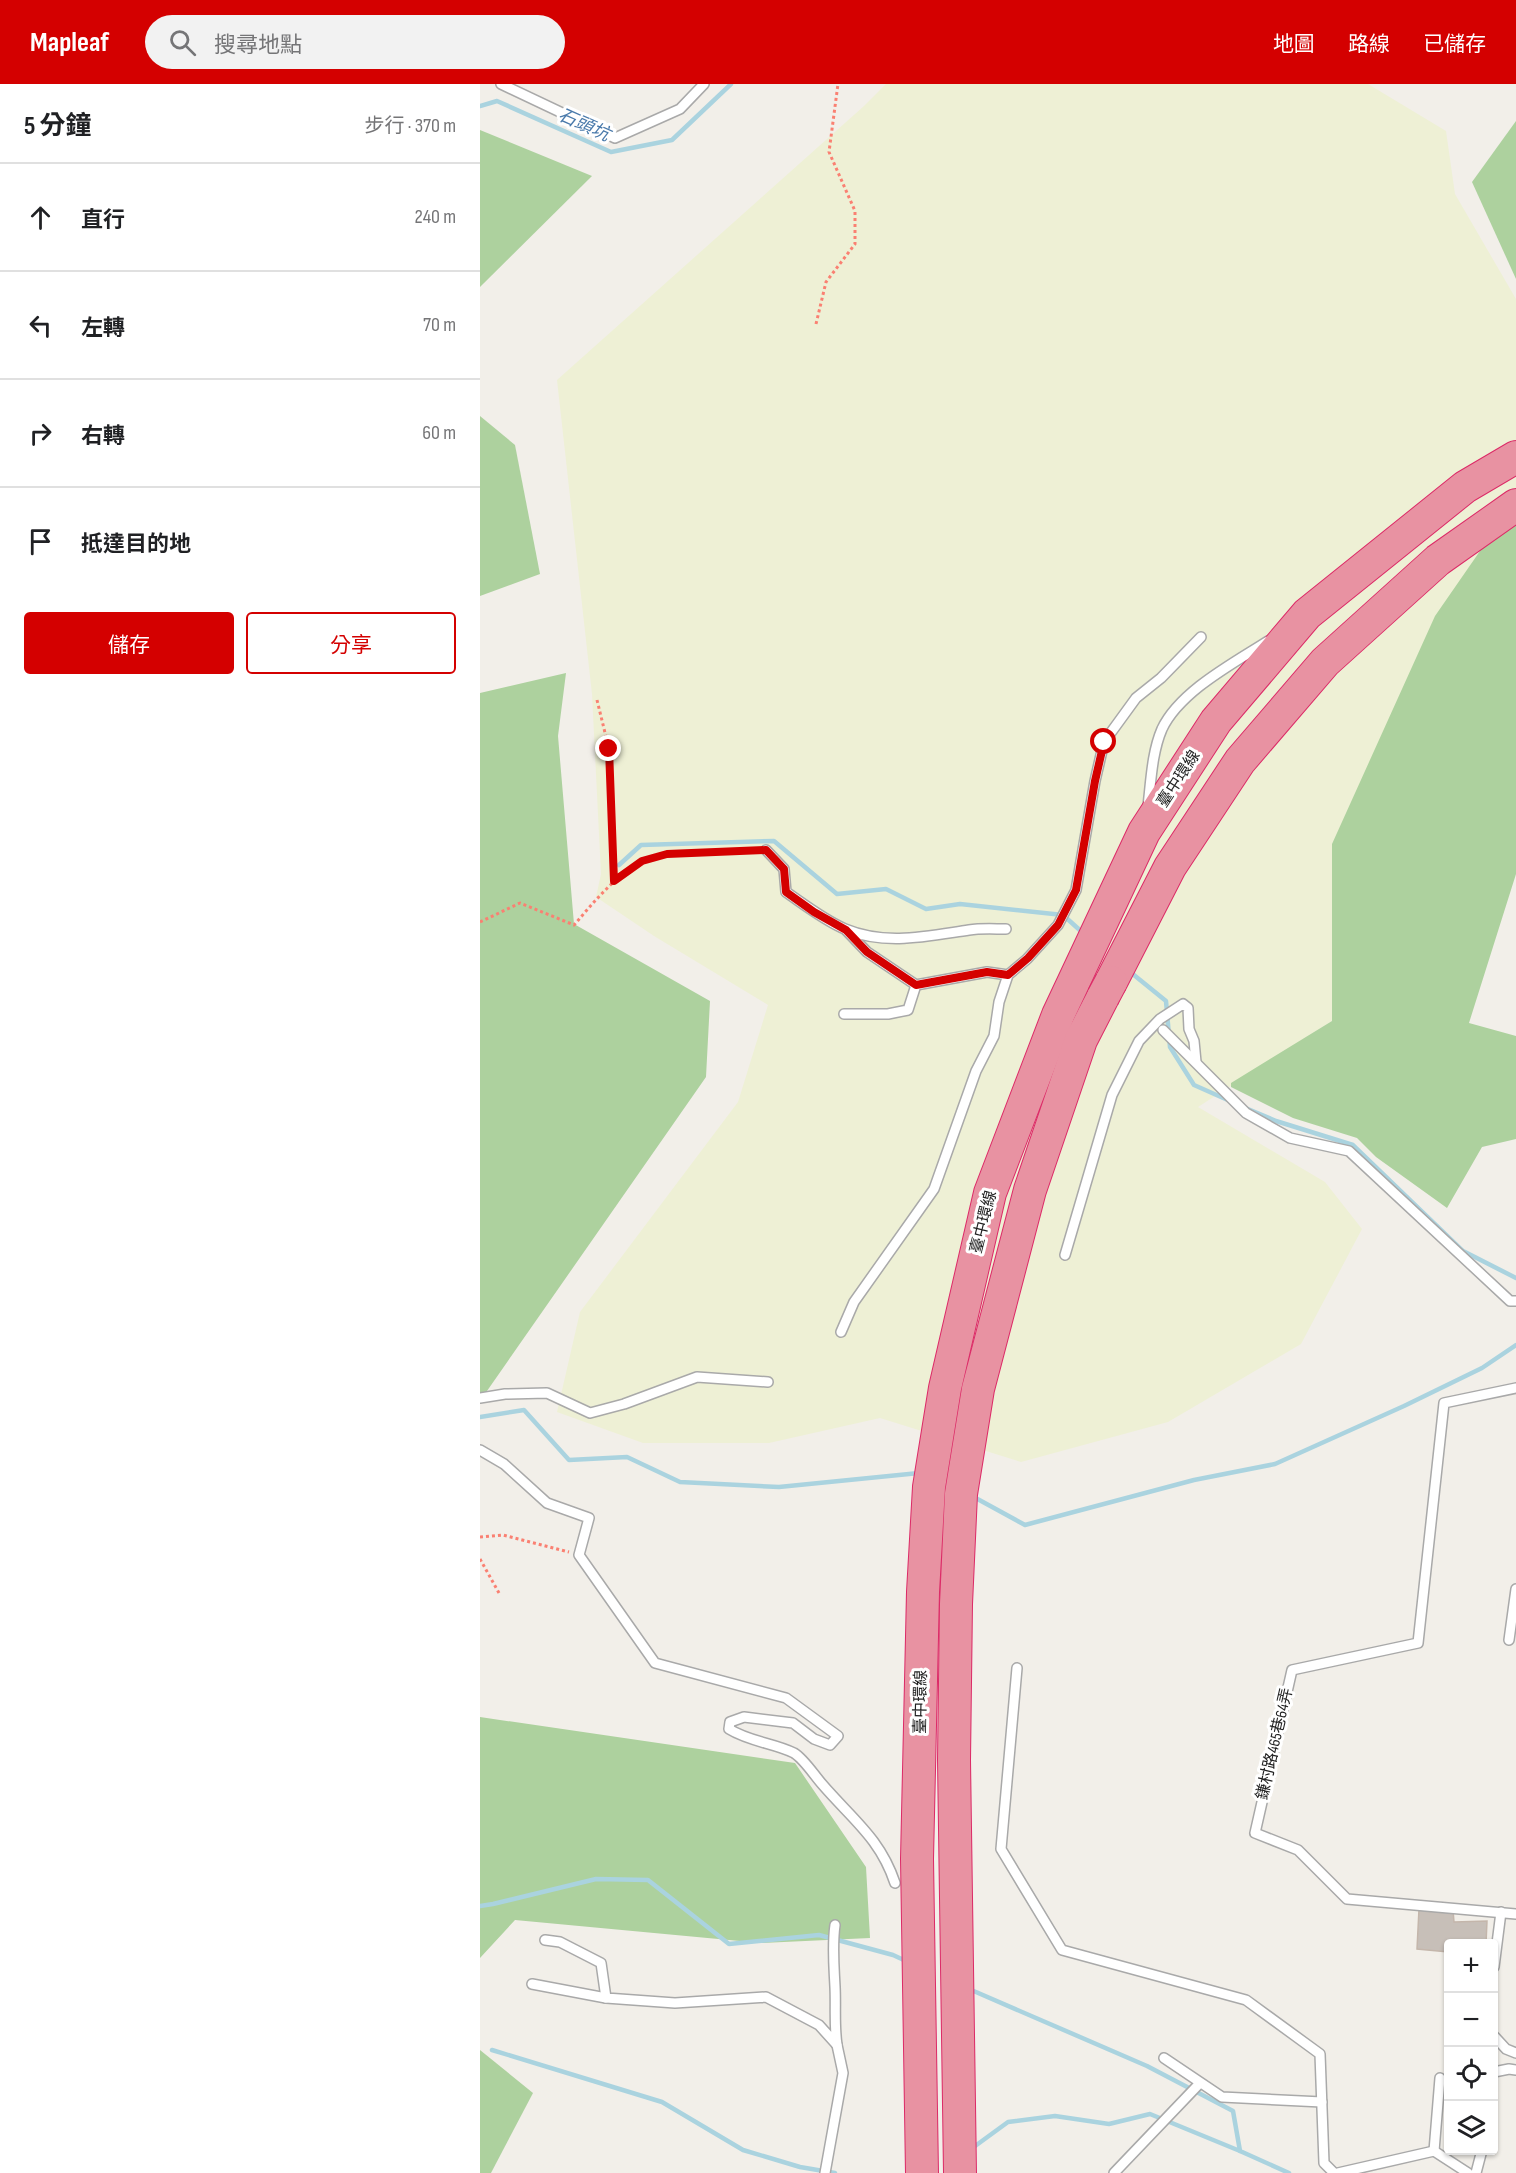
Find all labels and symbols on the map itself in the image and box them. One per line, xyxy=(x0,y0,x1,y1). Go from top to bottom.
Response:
water label: 石頭坑 xyxy=(555,104,616,147)
route start xyxy=(1090,728,1116,754)
route end xyxy=(595,735,621,761)
street label: 臺中環線 xyxy=(1154,747,1204,811)
street label: 臺中環線 xyxy=(967,1189,1001,1255)
street label: 臺中環線 xyxy=(911,1670,931,1734)
street label: 鎌村路465巷64弄 xyxy=(1253,1686,1297,1802)

